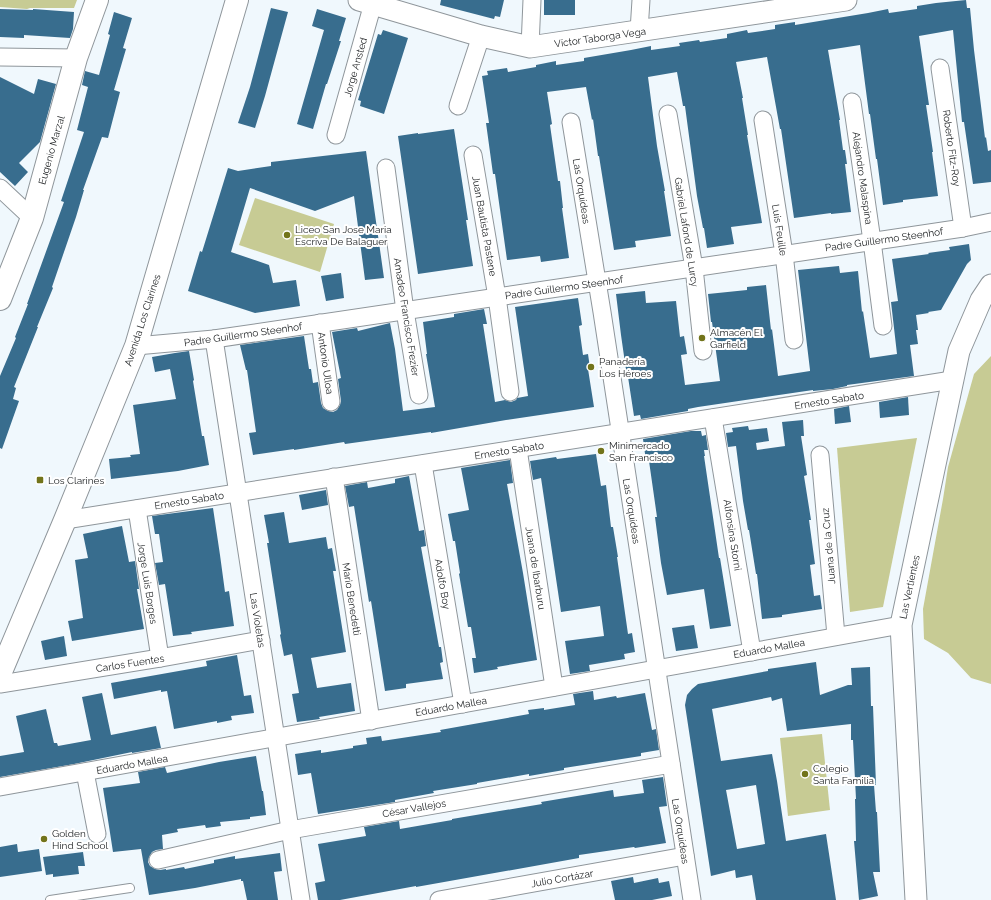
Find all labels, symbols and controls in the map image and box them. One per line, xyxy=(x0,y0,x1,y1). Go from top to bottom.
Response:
street label: Víctor Taborga Vega xyxy=(553,26,647,49)
street label: Jorge Ansted xyxy=(342,36,369,98)
street label: Roberto Fitz-Roy xyxy=(941,109,962,188)
street label: Eugenio Marzal xyxy=(36,114,67,186)
street label: Alejandro Malaspina xyxy=(851,131,874,225)
street label: Las Orquídeas xyxy=(571,158,592,225)
street label: Juan Bautista Pastene xyxy=(470,175,499,277)
street label: Gabriel Lafond de Lurcy xyxy=(672,176,701,288)
street label: Luis Feuille xyxy=(770,203,789,257)
place label: Liceo San Jose Maria Escriva De Balaguer xyxy=(295,224,392,247)
street label: Padre Guillermo Steenhof xyxy=(824,226,945,253)
marker: Liceo San Jose Maria Escriva De Balaguer xyxy=(282,230,292,240)
street label: Amadeo Francisco Frezier xyxy=(392,257,421,378)
street label: Avenida Los Clarines xyxy=(122,273,163,367)
street label: Padre Guillermo Steenhof xyxy=(504,274,625,301)
street label: Padre Guillermo Steenhof xyxy=(183,321,304,348)
place label: Almacén El Garfield xyxy=(710,327,763,350)
street label: Antonio Ulloa xyxy=(316,331,335,395)
marker: Almacén El Garfield xyxy=(697,333,707,343)
place label: Panadería Los Héroes xyxy=(599,356,651,379)
marker: Panadería Los Héroes xyxy=(586,362,596,372)
street label: Ernesto Sabato xyxy=(794,390,865,411)
street label: Ernesto Sabato xyxy=(474,440,545,461)
place label: Minimercado San Francisco xyxy=(609,440,673,463)
marker: Minimercado San Francisco xyxy=(596,446,606,456)
marker: Los Clarines xyxy=(35,475,45,485)
place label: Los Clarines xyxy=(48,475,104,486)
street label: Las Orquídeas xyxy=(621,478,642,545)
street label: Ernesto Sabato xyxy=(154,490,225,511)
street label: Alfonsina Storni xyxy=(721,499,744,571)
street label: Juana de la Cruz xyxy=(820,507,837,585)
street label: Juana de Ibarburu xyxy=(524,526,548,610)
street label: Jorge Luis Borges xyxy=(136,541,159,625)
street label: Las Vertientes xyxy=(897,554,922,620)
street label: Adolfo Boy xyxy=(433,558,452,611)
street label: Mario Benedetti xyxy=(340,562,363,636)
street label: Las Violetas xyxy=(248,592,267,648)
street label: Eduardo Mallea xyxy=(732,637,806,660)
street label: Carlos Fuentes xyxy=(95,653,165,674)
street label: Eduardo Mallea xyxy=(414,695,488,718)
street label: Eduardo Mallea xyxy=(95,753,169,776)
place label: Colegio Santa Familia xyxy=(813,763,874,786)
marker: Colegio Santa Familia xyxy=(800,769,810,779)
street label: César Vallejos xyxy=(381,797,447,820)
street label: Las Orquídeas xyxy=(670,798,691,865)
place label: Golden Hind School xyxy=(52,828,108,851)
marker: Golden Hind School xyxy=(39,834,49,844)
street label: Julio Cortázar xyxy=(530,868,595,889)

